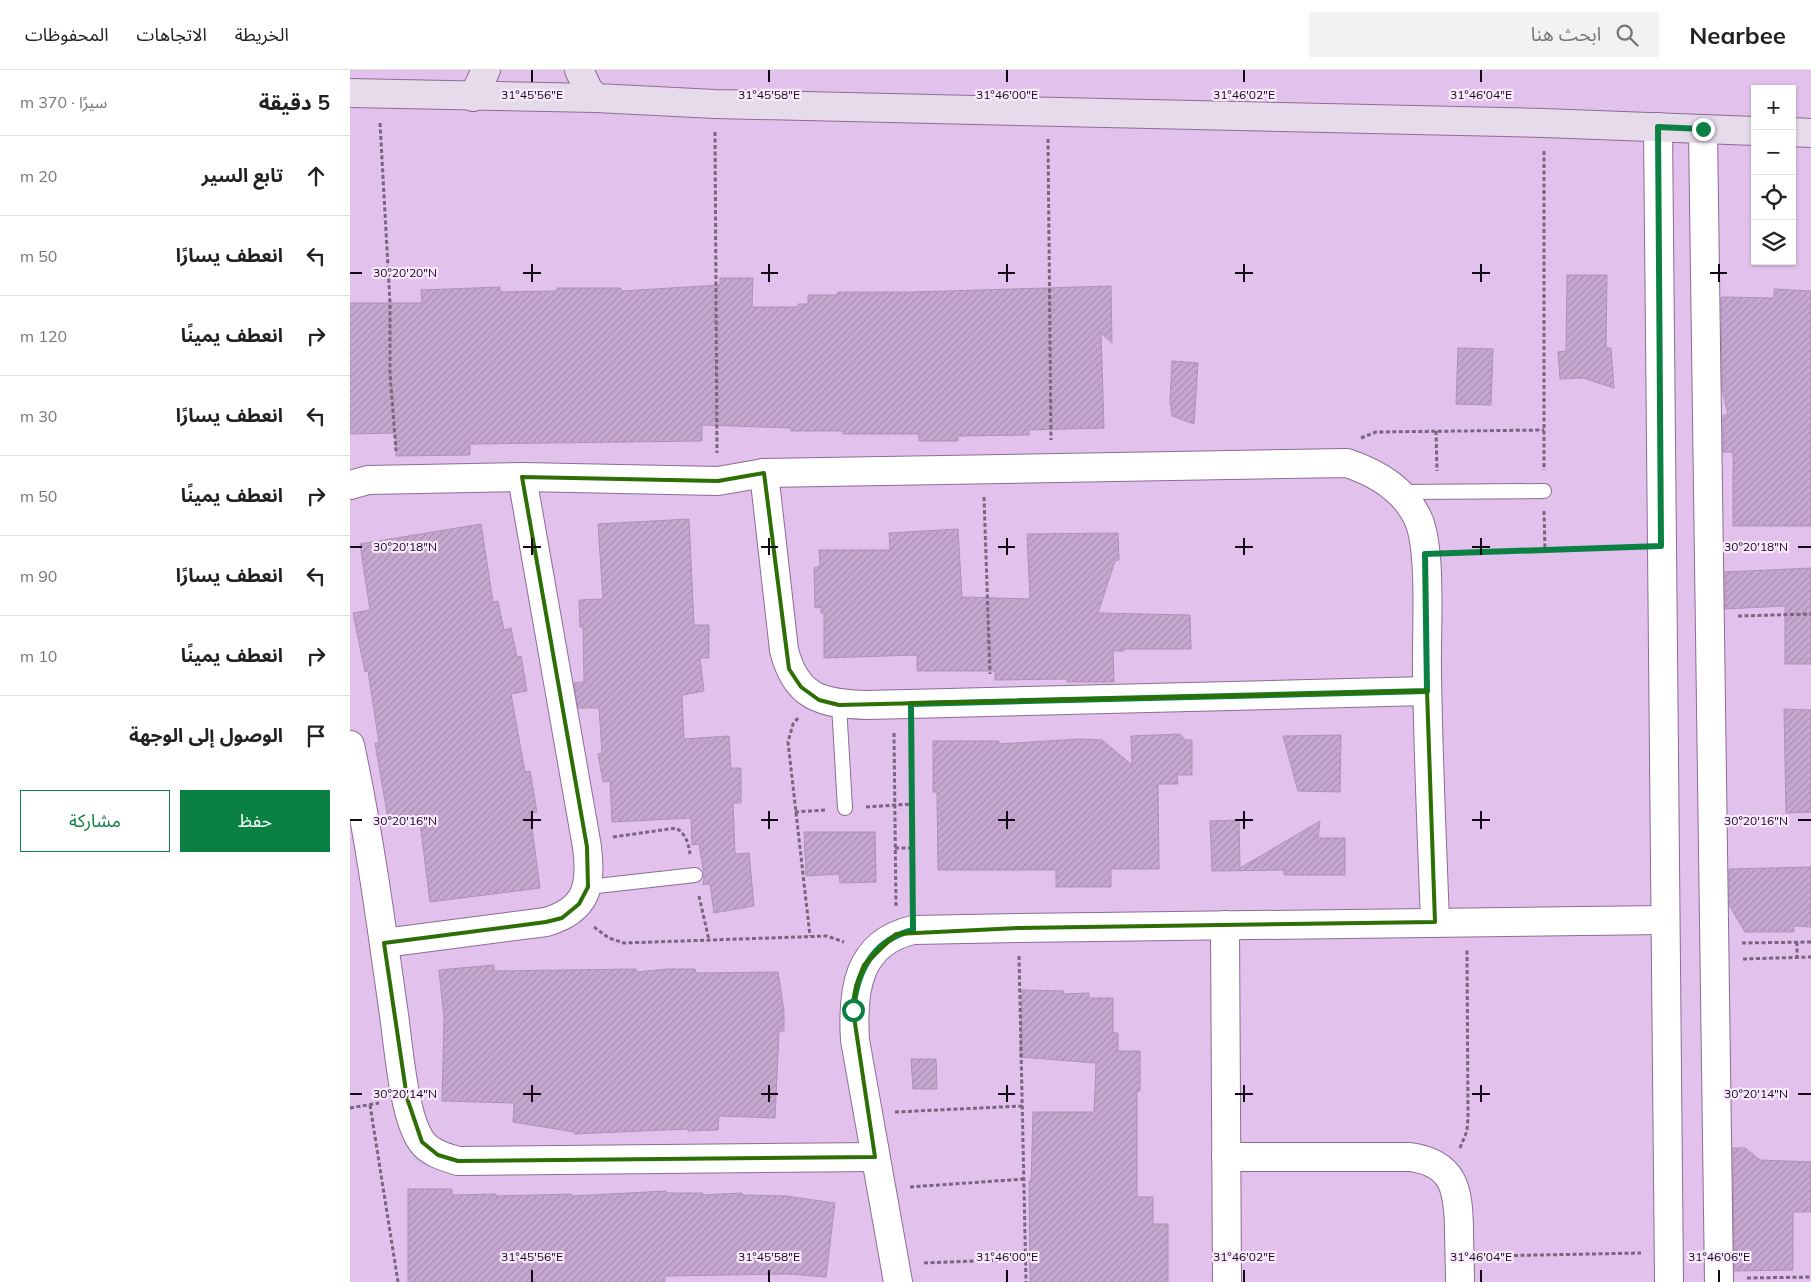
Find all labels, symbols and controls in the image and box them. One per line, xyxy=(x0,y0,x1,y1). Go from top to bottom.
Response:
search box xyxy=(1309,12,1659,57)
text: Nearbee xyxy=(1689,20,1786,50)
icon: search xyxy=(1613,21,1641,49)
text: ابحث هنا xyxy=(1531,22,1601,46)
text: المحفوظات xyxy=(25,23,109,46)
text: الاتجاهات xyxy=(137,23,207,46)
text: الخريطة xyxy=(235,23,289,46)
map controls xyxy=(1751,85,1796,265)
button: + xyxy=(1751,85,1796,130)
text: 31°45'56"E xyxy=(501,87,563,102)
text: 31°45'58"E xyxy=(738,87,800,102)
text: 31°46'00"E xyxy=(976,87,1038,102)
text: 31°46'02"E xyxy=(1213,87,1275,102)
text: 31°46'04"E xyxy=(1450,87,1512,102)
text: 5 دقيقة xyxy=(259,89,330,115)
text: سيرًا · 370 m xyxy=(20,92,107,112)
route end xyxy=(1692,118,1715,141)
button: − xyxy=(1751,130,1796,175)
icon: ahead xyxy=(302,162,330,190)
text: تابع السير xyxy=(202,163,283,187)
text: 20 m xyxy=(20,166,57,186)
button: locate xyxy=(1751,175,1796,220)
button: layers xyxy=(1751,220,1796,265)
icon: left xyxy=(302,242,330,270)
text: انعطف يسارًا xyxy=(176,243,283,267)
text: 50 m xyxy=(20,246,57,266)
text: 30°20'20"N xyxy=(373,265,437,280)
icon: right xyxy=(302,322,330,350)
text: انعطف يمينًا xyxy=(181,323,283,347)
text: 120 m xyxy=(20,326,67,346)
icon: left xyxy=(302,402,330,430)
text: انعطف يسارًا xyxy=(176,403,283,427)
text: 30 m xyxy=(20,406,57,426)
icon: right xyxy=(302,482,330,510)
text: انعطف يمينًا xyxy=(181,483,283,507)
text: 50 m xyxy=(20,486,57,506)
text: 30°20'18"N xyxy=(373,539,437,554)
text: 30°20'18"N xyxy=(1724,539,1788,554)
icon: left xyxy=(302,562,330,590)
text: انعطف يسارًا xyxy=(176,563,283,587)
text: 90 m xyxy=(20,566,57,586)
icon: right xyxy=(302,642,330,670)
text: انعطف يمينًا xyxy=(181,643,283,667)
text: 10 m xyxy=(20,646,57,666)
icon: arrive xyxy=(302,722,330,750)
text: الوصول إلى الوجهة xyxy=(129,723,283,747)
button: مشاركة xyxy=(20,790,170,852)
button: حفظ xyxy=(180,790,330,852)
text: 30°20'16"N xyxy=(373,813,437,828)
text: 30°20'16"N xyxy=(1724,813,1788,828)
route start xyxy=(842,999,865,1022)
text: 30°20'14"N xyxy=(373,1086,437,1101)
text: 30°20'14"N xyxy=(1724,1086,1788,1101)
text: 31°45'56"E xyxy=(501,1249,563,1264)
text: 31°45'58"E xyxy=(738,1249,800,1264)
text: 31°46'00"E xyxy=(976,1249,1038,1264)
text: 31°46'02"E xyxy=(1213,1249,1275,1264)
text: 31°46'04"E xyxy=(1450,1249,1512,1264)
text: 31°46'06"E xyxy=(1688,1249,1750,1264)

